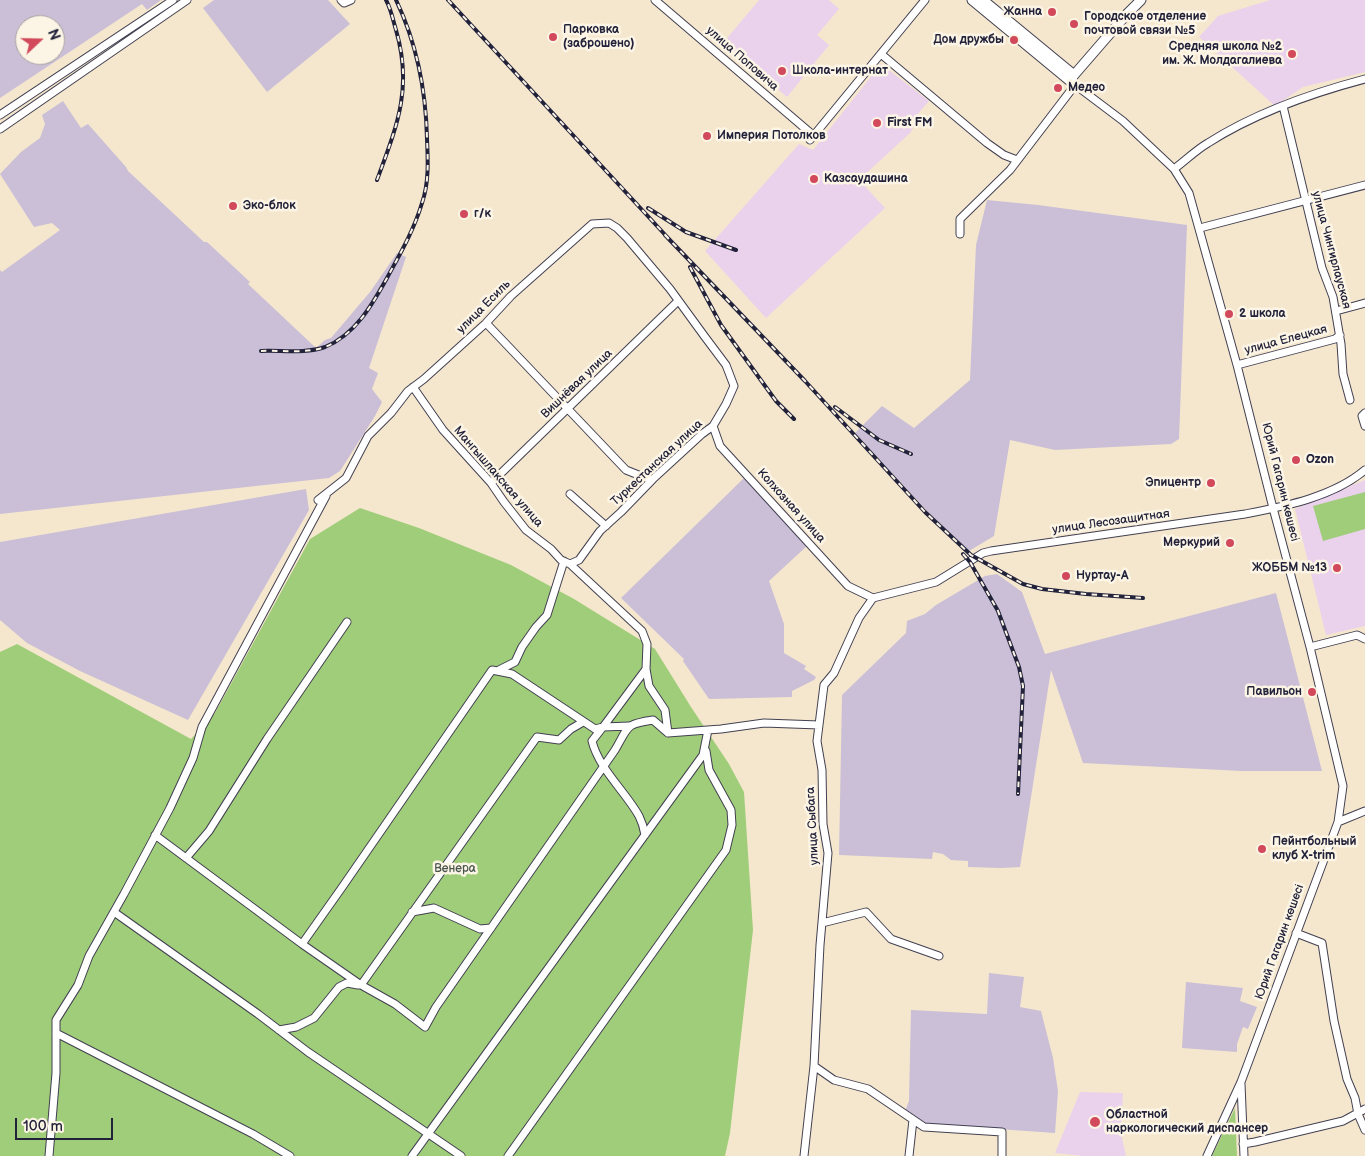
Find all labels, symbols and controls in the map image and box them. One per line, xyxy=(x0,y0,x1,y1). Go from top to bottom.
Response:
place label: Жанна xyxy=(1004,5,1042,19)
marker: Жанна xyxy=(1046,6,1058,18)
place label: Городское отделение почтовой связи №5 xyxy=(1084,10,1206,38)
north arrow xyxy=(15,15,65,65)
marker: Городское отделение почтовой связи №5 xyxy=(1068,18,1080,30)
place label: Парковка (заброшено) xyxy=(563,23,635,51)
street label: улица Поповича xyxy=(703,24,781,94)
text: N xyxy=(44,27,63,43)
marker: Парковка (заброшено) xyxy=(547,31,559,43)
place label: Дом дружбы xyxy=(933,33,1004,47)
marker: Дом дружбы xyxy=(1008,34,1020,46)
place label: Средняя школа №2 им. Ж. Молдагалиева xyxy=(1162,40,1282,68)
marker: Средняя школа №2 им. Ж. Молдагалиева xyxy=(1286,48,1298,60)
place label: Школа-интернат xyxy=(792,64,888,78)
marker: Школа-интернат xyxy=(776,65,788,77)
place label: Медео xyxy=(1068,81,1105,95)
marker: Медео xyxy=(1052,82,1064,94)
place label: First FM xyxy=(887,116,932,130)
marker: First FM xyxy=(871,117,883,129)
place label: Империя Потолков xyxy=(717,129,825,143)
marker: Империя Потолков xyxy=(701,130,713,142)
place label: Казсаудашина xyxy=(824,172,908,186)
marker: Казсаудашина xyxy=(808,173,820,185)
street label: улица Чингирлауская xyxy=(1308,190,1354,310)
place label: Эко-блок xyxy=(243,199,296,213)
marker: Эко-блок xyxy=(227,200,239,212)
place label: г/к xyxy=(474,207,491,221)
marker: г/к xyxy=(458,208,470,220)
street label: улица Есиль xyxy=(454,277,514,337)
place label: 2 школа xyxy=(1239,307,1286,321)
marker: 2 школа xyxy=(1223,308,1235,320)
street label: улица Елецкая xyxy=(1243,322,1329,358)
street label: Вишнёвая улица xyxy=(538,346,616,422)
street label: Туркестанская улица xyxy=(608,417,706,509)
street label: Юрий Гагарин көшесі xyxy=(1258,421,1302,543)
street label: Мангышлакская улица xyxy=(450,424,546,530)
place label: Ozon xyxy=(1306,453,1334,467)
marker: Ozon xyxy=(1290,454,1302,466)
street label: Колхозная улица xyxy=(754,466,828,546)
place label: Эпицентр xyxy=(1146,476,1201,490)
marker: Эпицентр xyxy=(1205,477,1217,489)
street label: улица Лесозащитная xyxy=(1051,507,1171,537)
place label: Меркурий xyxy=(1163,536,1220,550)
marker: Меркурий xyxy=(1224,537,1236,549)
place label: ЖОББМ №13 xyxy=(1252,561,1327,575)
marker: ЖОББМ №13 xyxy=(1331,562,1343,574)
place label: Нуртау-А xyxy=(1076,569,1128,583)
marker: Нуртау-А xyxy=(1060,570,1072,582)
place label: Павильон xyxy=(1246,685,1302,699)
marker: Павильон xyxy=(1306,686,1318,698)
street label: улица Сыбага xyxy=(804,787,822,865)
place label: Пейнтбольный клуб X-trim xyxy=(1272,835,1356,863)
marker: Пейнтбольный клуб X-trim xyxy=(1256,843,1268,855)
park label: Венера xyxy=(434,862,476,876)
street label: Юрий Гагарин көшесі xyxy=(1252,882,1308,1002)
scale bar xyxy=(18,1108,115,1140)
place label: Областной наркологический диспансер xyxy=(1106,1108,1268,1136)
marker: Областной наркологический диспансер xyxy=(1088,1115,1102,1129)
text: 100 m xyxy=(23,1117,63,1136)

